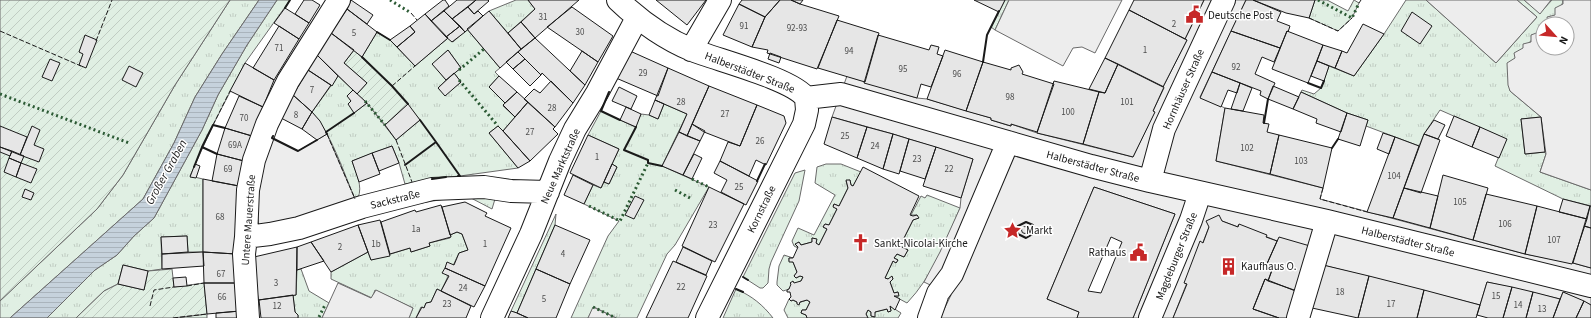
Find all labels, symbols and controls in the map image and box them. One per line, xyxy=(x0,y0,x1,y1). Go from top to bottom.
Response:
public building icon: Deutsche Post xyxy=(1185,5,1205,25)
place label: Deutsche Post xyxy=(1208,8,1273,23)
house number: 31 xyxy=(539,11,547,24)
north arrow xyxy=(1535,16,1575,56)
house number: 2 xyxy=(1172,18,1177,31)
house number: 91 xyxy=(740,20,748,33)
house number: 92-93 xyxy=(787,22,808,35)
house number: 30 xyxy=(576,26,585,39)
house number: 5 xyxy=(352,27,357,40)
text: N xyxy=(1555,34,1572,47)
house number: 71 xyxy=(275,42,283,55)
house number: 1 xyxy=(1143,44,1147,57)
house number: 94 xyxy=(845,45,854,58)
street label: Hornhäuser Straße xyxy=(1159,46,1208,132)
street label: Halberstädter Straße xyxy=(702,48,798,97)
house number: 92 xyxy=(1232,61,1241,74)
house number: 95 xyxy=(899,63,908,76)
house number: 29 xyxy=(639,67,648,80)
house number: 96 xyxy=(953,68,962,81)
house number: 7 xyxy=(310,84,315,97)
house number: 98 xyxy=(1006,91,1015,104)
house number: 28 xyxy=(677,96,686,109)
house number: 101 xyxy=(1120,96,1134,109)
house number: 28 xyxy=(548,102,557,115)
house number: 100 xyxy=(1061,106,1075,119)
house number: 27 xyxy=(721,108,730,121)
house number: 8 xyxy=(294,109,299,122)
house number: 70 xyxy=(240,112,249,125)
street label: Neue Marktstraße xyxy=(537,125,584,206)
house number: 27 xyxy=(526,126,535,139)
house number: 25 xyxy=(841,130,850,143)
house number: 26 xyxy=(756,135,765,148)
water label: Großer Graben xyxy=(142,137,191,208)
house number: 69A xyxy=(228,139,242,152)
house number: 24 xyxy=(871,140,880,153)
house number: 102 xyxy=(1240,142,1254,155)
street label: Halberstädter Straße xyxy=(1045,147,1142,186)
house number: 1 xyxy=(595,151,599,164)
house number: 23 xyxy=(913,153,922,166)
house number: 103 xyxy=(1294,155,1308,168)
house number: 69 xyxy=(224,163,233,176)
house number: 22 xyxy=(945,163,954,176)
house number: 104 xyxy=(1387,170,1401,183)
street label: Untere Mauerstraße xyxy=(238,173,259,266)
house number: 25 xyxy=(735,181,744,194)
street label: Kornstraße xyxy=(744,182,780,235)
street label: Sackstraße xyxy=(369,186,422,213)
house number: 105 xyxy=(1453,196,1467,209)
street label: Magdeburger Straße xyxy=(1152,210,1201,302)
house number: 68 xyxy=(216,211,225,224)
house number: 106 xyxy=(1498,218,1512,231)
house number: 23 xyxy=(709,219,718,232)
place icon: Markt xyxy=(1003,220,1023,240)
house number: 1a xyxy=(411,223,421,236)
place label: Markt xyxy=(1026,223,1053,238)
street label: Halberstädter Straße xyxy=(1360,223,1457,260)
church icon: Sankt-Nicolai-Kirche xyxy=(851,233,871,253)
house number: 107 xyxy=(1547,234,1561,247)
place label: Sankt-Nicolai-Kirche xyxy=(874,236,968,251)
house number: 1b xyxy=(371,238,381,251)
house number: 1 xyxy=(483,238,487,251)
house number: 2 xyxy=(338,241,343,254)
public building icon: Rathaus xyxy=(1129,242,1149,262)
place label: Rathaus xyxy=(1089,245,1126,260)
house number: 4 xyxy=(561,248,566,261)
building icon: Kaufhaus O. xyxy=(1218,256,1238,276)
place label: Kaufhaus O. xyxy=(1241,259,1297,274)
house number: 67 xyxy=(217,268,226,281)
house number: 3 xyxy=(274,277,279,290)
house number: 22 xyxy=(677,281,686,294)
house number: 24 xyxy=(459,282,468,295)
house number: 18 xyxy=(1336,286,1345,299)
house number: 15 xyxy=(1492,290,1501,303)
house number: 66 xyxy=(218,291,227,304)
house number: 5 xyxy=(542,293,547,306)
house number: 23 xyxy=(443,298,452,311)
house number: 17 xyxy=(1387,298,1396,311)
house number: 14 xyxy=(1514,299,1523,312)
house number: 12 xyxy=(273,300,282,313)
house number: 13 xyxy=(1538,303,1547,316)

